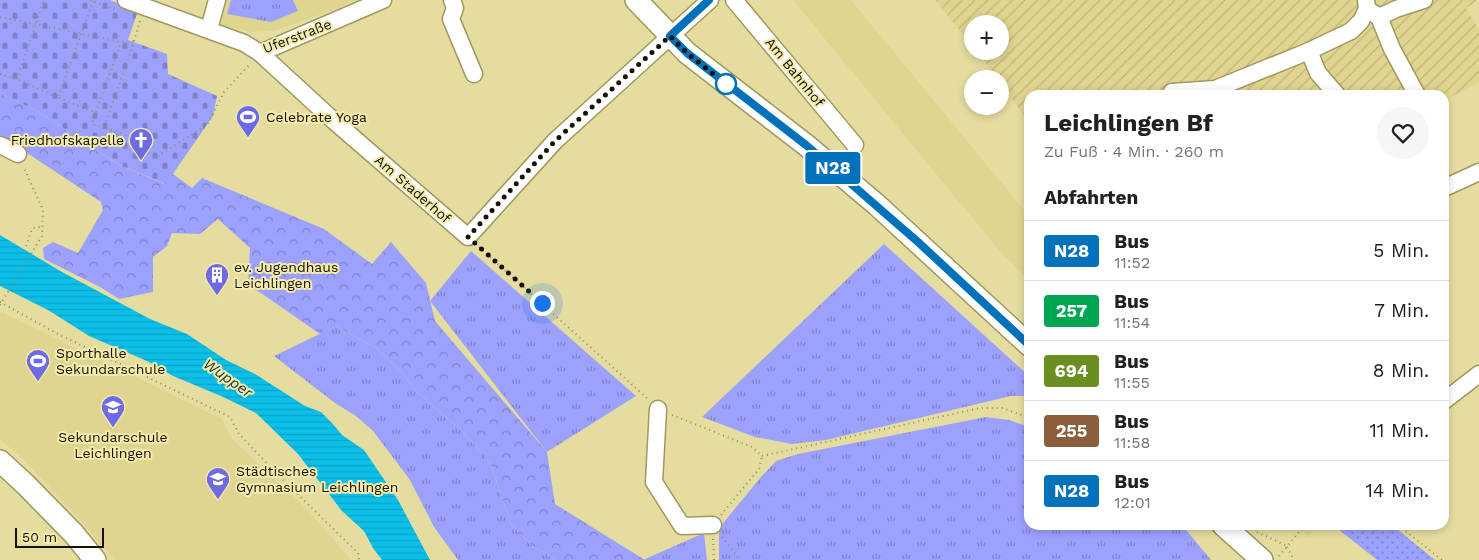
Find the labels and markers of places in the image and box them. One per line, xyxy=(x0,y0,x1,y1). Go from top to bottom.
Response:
unlabelled marker xyxy=(715,73,737,95)
sports icon: Celebrate Yoga xyxy=(235,104,261,138)
place label: Celebrate Yoga xyxy=(266,109,367,125)
church icon: Friedhofskapelle xyxy=(128,127,154,161)
place label: Friedhofskapelle xyxy=(11,132,124,148)
place label: ev. Jugendhaus Leichlingen xyxy=(234,259,338,291)
building icon: ev. Jugendhaus Leichlingen xyxy=(204,262,230,296)
place label: Sporthalle Sekundarschule xyxy=(56,345,165,377)
sports icon: Sporthalle Sekundarschule xyxy=(25,348,51,382)
school or university icon: Sekundarschule Leichlingen xyxy=(100,394,126,428)
place label: Sekundarschule Leichlingen xyxy=(58,429,168,461)
place label: Städtisches Gymnasium Leichlingen xyxy=(236,463,398,495)
school or university icon: Städtisches Gymnasium Leichlingen xyxy=(205,466,231,500)

